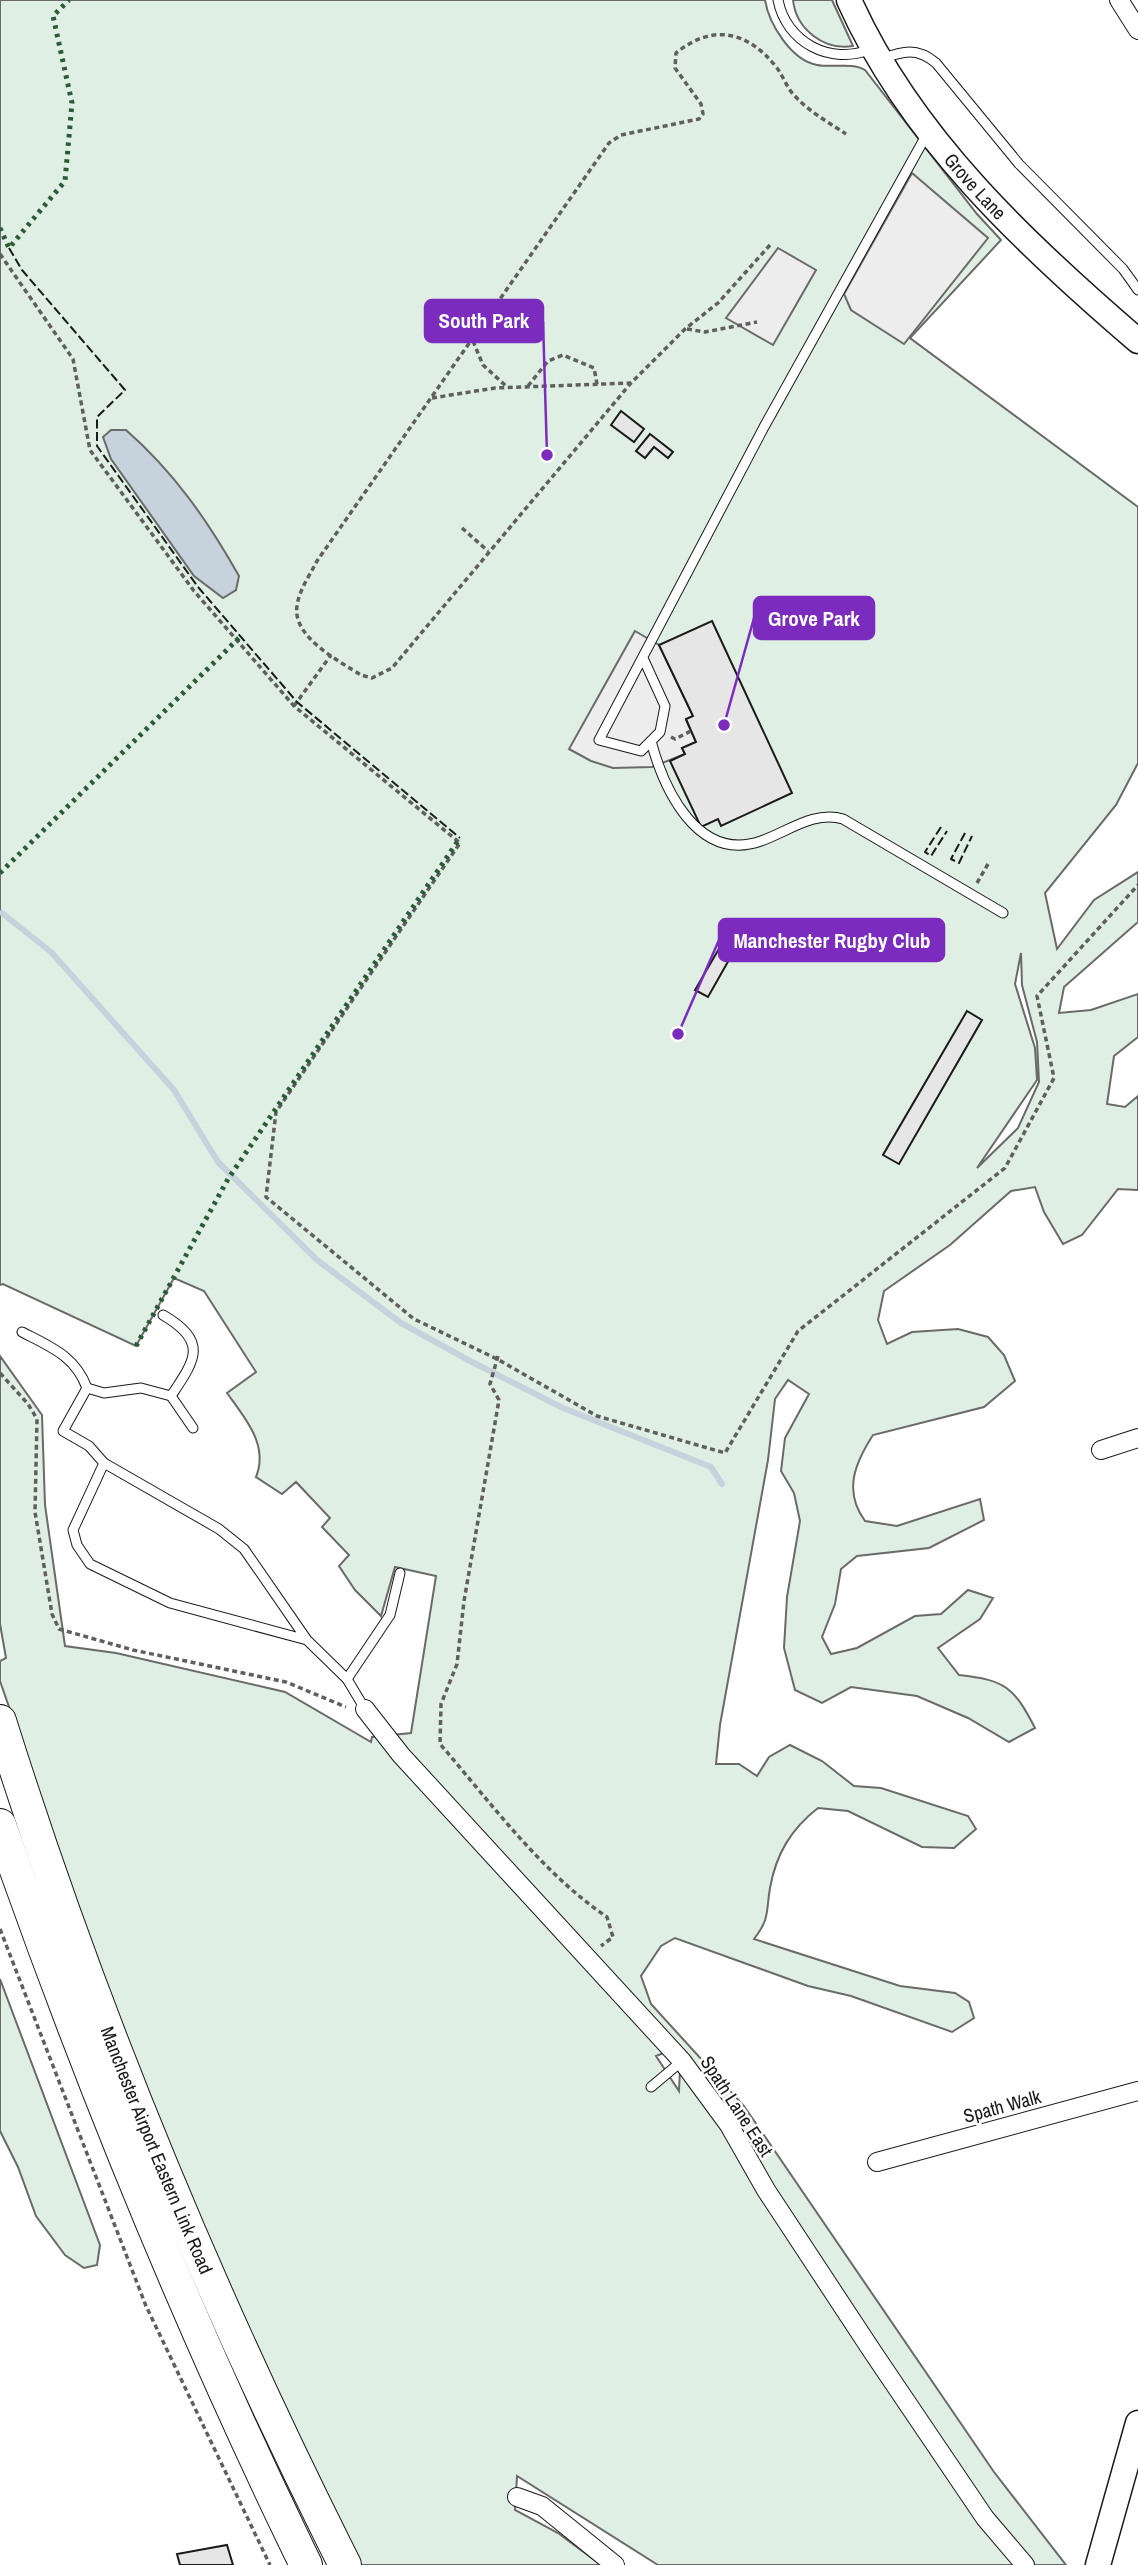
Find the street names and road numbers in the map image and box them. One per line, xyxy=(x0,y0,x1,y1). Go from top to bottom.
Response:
street label: Grove Lane xyxy=(938,147,1012,225)
street label: Manchester Airport Eastern Link Road xyxy=(95,2023,219,2278)
street label: Spath Lane East xyxy=(695,2051,780,2162)
street label: Spath Walk xyxy=(960,2083,1044,2129)

